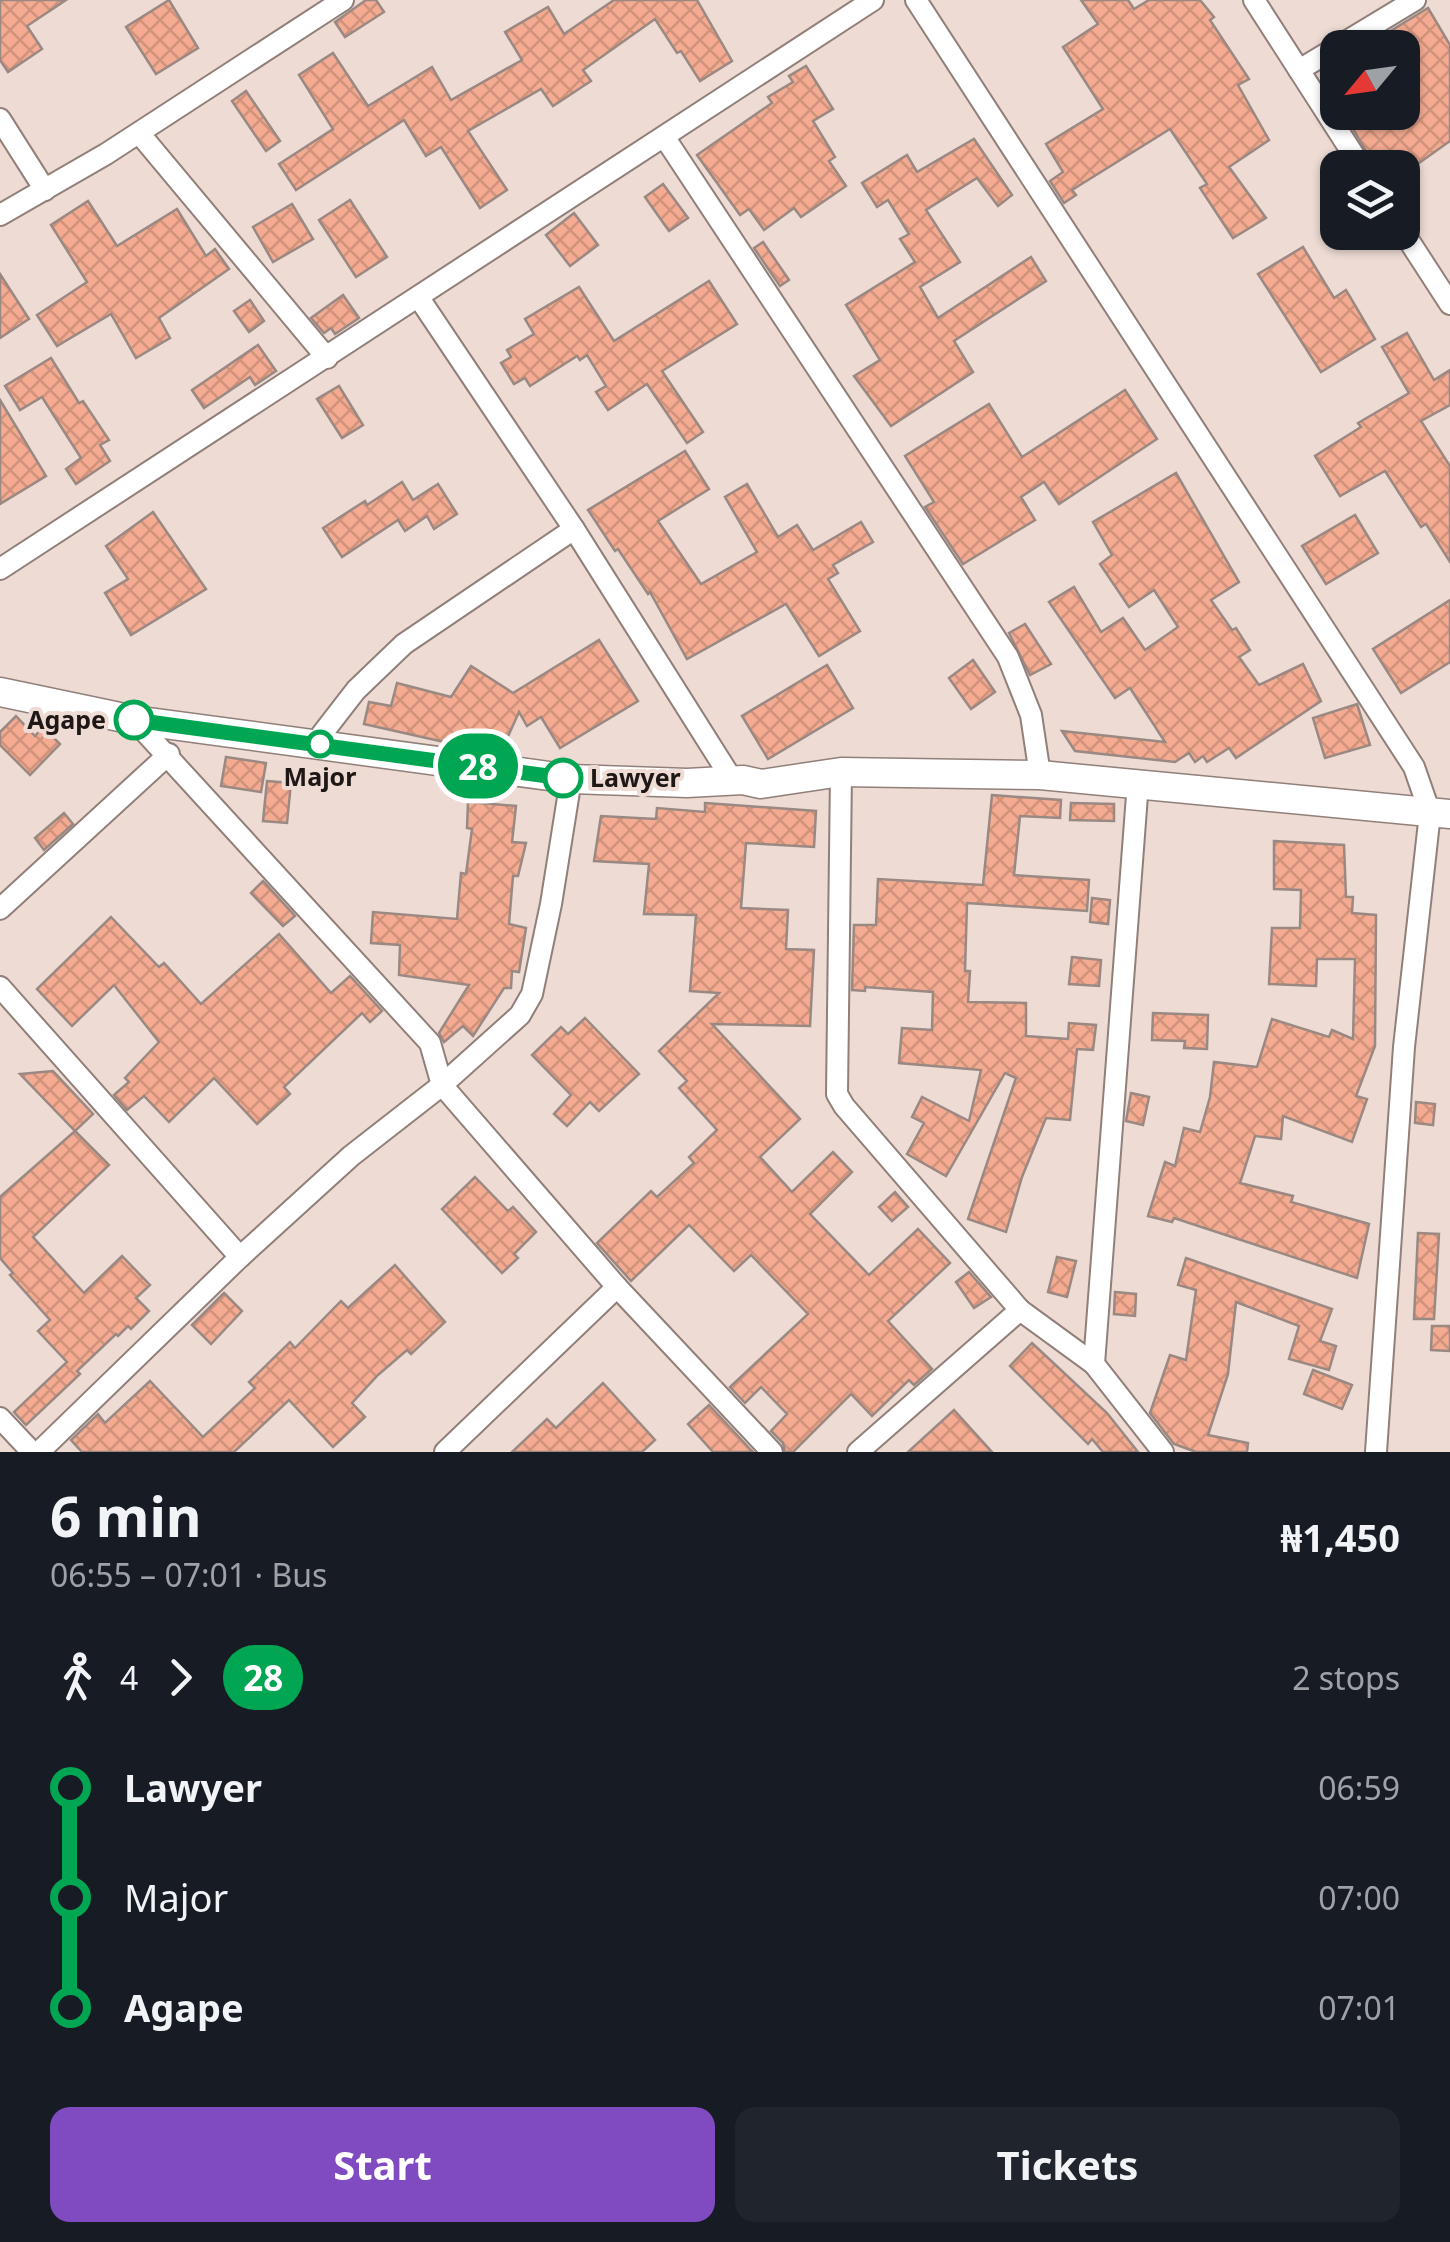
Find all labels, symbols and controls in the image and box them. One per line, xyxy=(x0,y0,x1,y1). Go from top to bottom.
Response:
north arrow xyxy=(1320,30,1420,130)
map controls xyxy=(1320,30,1420,250)
button: layers xyxy=(1320,150,1420,250)
marker: Agape xyxy=(115,701,153,739)
place label: Agape xyxy=(27,702,106,736)
marker: Major xyxy=(307,731,333,757)
line badge: 28 xyxy=(433,734,523,798)
text: 28 xyxy=(458,743,498,790)
place label: Major xyxy=(284,759,356,793)
marker: Lawyer xyxy=(544,759,582,797)
place label: Lawyer xyxy=(590,760,681,794)
text: 6 min xyxy=(50,1478,202,1553)
text: ₦1,450 xyxy=(1280,1511,1400,1563)
text: 06:55 – 07:01 · Bus xyxy=(50,1553,327,1596)
icon: walk xyxy=(50,1650,105,1705)
icon: forward xyxy=(153,1650,208,1705)
text: 28 xyxy=(243,1654,283,1701)
text: 4 xyxy=(120,1656,138,1699)
text: 2 stops xyxy=(1292,1656,1400,1699)
text: Lawyer xyxy=(124,1761,262,1813)
text: 06:59 xyxy=(1318,1766,1400,1809)
text: Major xyxy=(124,1871,228,1923)
text: 07:00 xyxy=(1318,1876,1400,1919)
text: Agape xyxy=(124,1981,244,2033)
text: 07:01 xyxy=(1318,1986,1400,2029)
button: Start xyxy=(50,2107,715,2222)
button: Tickets xyxy=(735,2107,1400,2222)

